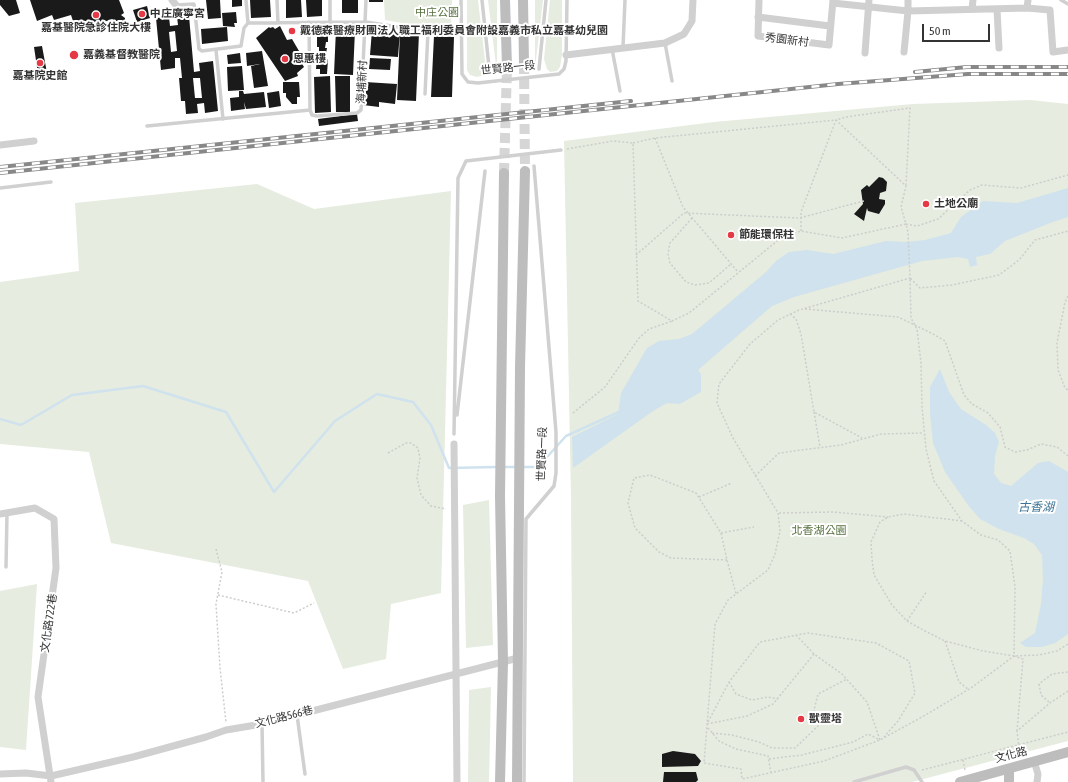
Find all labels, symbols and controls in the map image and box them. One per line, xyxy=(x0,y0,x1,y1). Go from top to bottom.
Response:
park label: 中庄公園 xyxy=(415,6,459,20)
place label: 中庄廣寧宮 xyxy=(150,7,205,21)
marker: 中庄廣寧宮 xyxy=(137,9,147,19)
marker: 嘉基醫院急診住院大樓 xyxy=(91,10,101,20)
scale bar xyxy=(924,16,992,42)
place label: 嘉基醫院急診住院大樓 xyxy=(41,21,151,35)
place label: 戴德森醫療財團法人職工福利委員會附設嘉義市私立嘉基幼兒園 xyxy=(300,24,608,38)
text: 50 m xyxy=(929,24,951,38)
marker: 戴德森醫療財團法人職工福利委員會附設嘉義市私立嘉基幼兒園 xyxy=(287,26,297,36)
street label: 秀園新村 xyxy=(764,31,810,49)
place label: 嘉義基督教醫院 xyxy=(83,48,160,62)
marker: 嘉義基督教醫院 xyxy=(68,49,80,61)
place label: 恩惠樓 xyxy=(293,52,326,66)
marker: 恩惠樓 xyxy=(280,54,290,64)
marker: 嘉基院史館 xyxy=(35,58,45,68)
street label: 世賢路一段 xyxy=(480,59,536,77)
street label: 海埔新村 xyxy=(354,60,370,104)
place label: 嘉基院史館 xyxy=(13,69,67,83)
place label: 土地公廟 xyxy=(934,197,978,211)
marker: 土地公廟 xyxy=(921,199,931,209)
place label: 節能環保柱 xyxy=(739,228,794,242)
marker: 節能環保柱 xyxy=(726,230,736,240)
street label: 世賢路一段 xyxy=(534,426,550,482)
water label: 古香湖 xyxy=(1018,500,1054,514)
park label: 北香湖公園 xyxy=(792,524,846,538)
street label: 文化路722巷 xyxy=(38,593,60,653)
street label: 文化路566巷 xyxy=(254,703,314,731)
place label: 獸靈塔 xyxy=(809,712,842,726)
marker: 獸靈塔 xyxy=(796,714,806,724)
street label: 文化路 xyxy=(993,744,1029,766)

